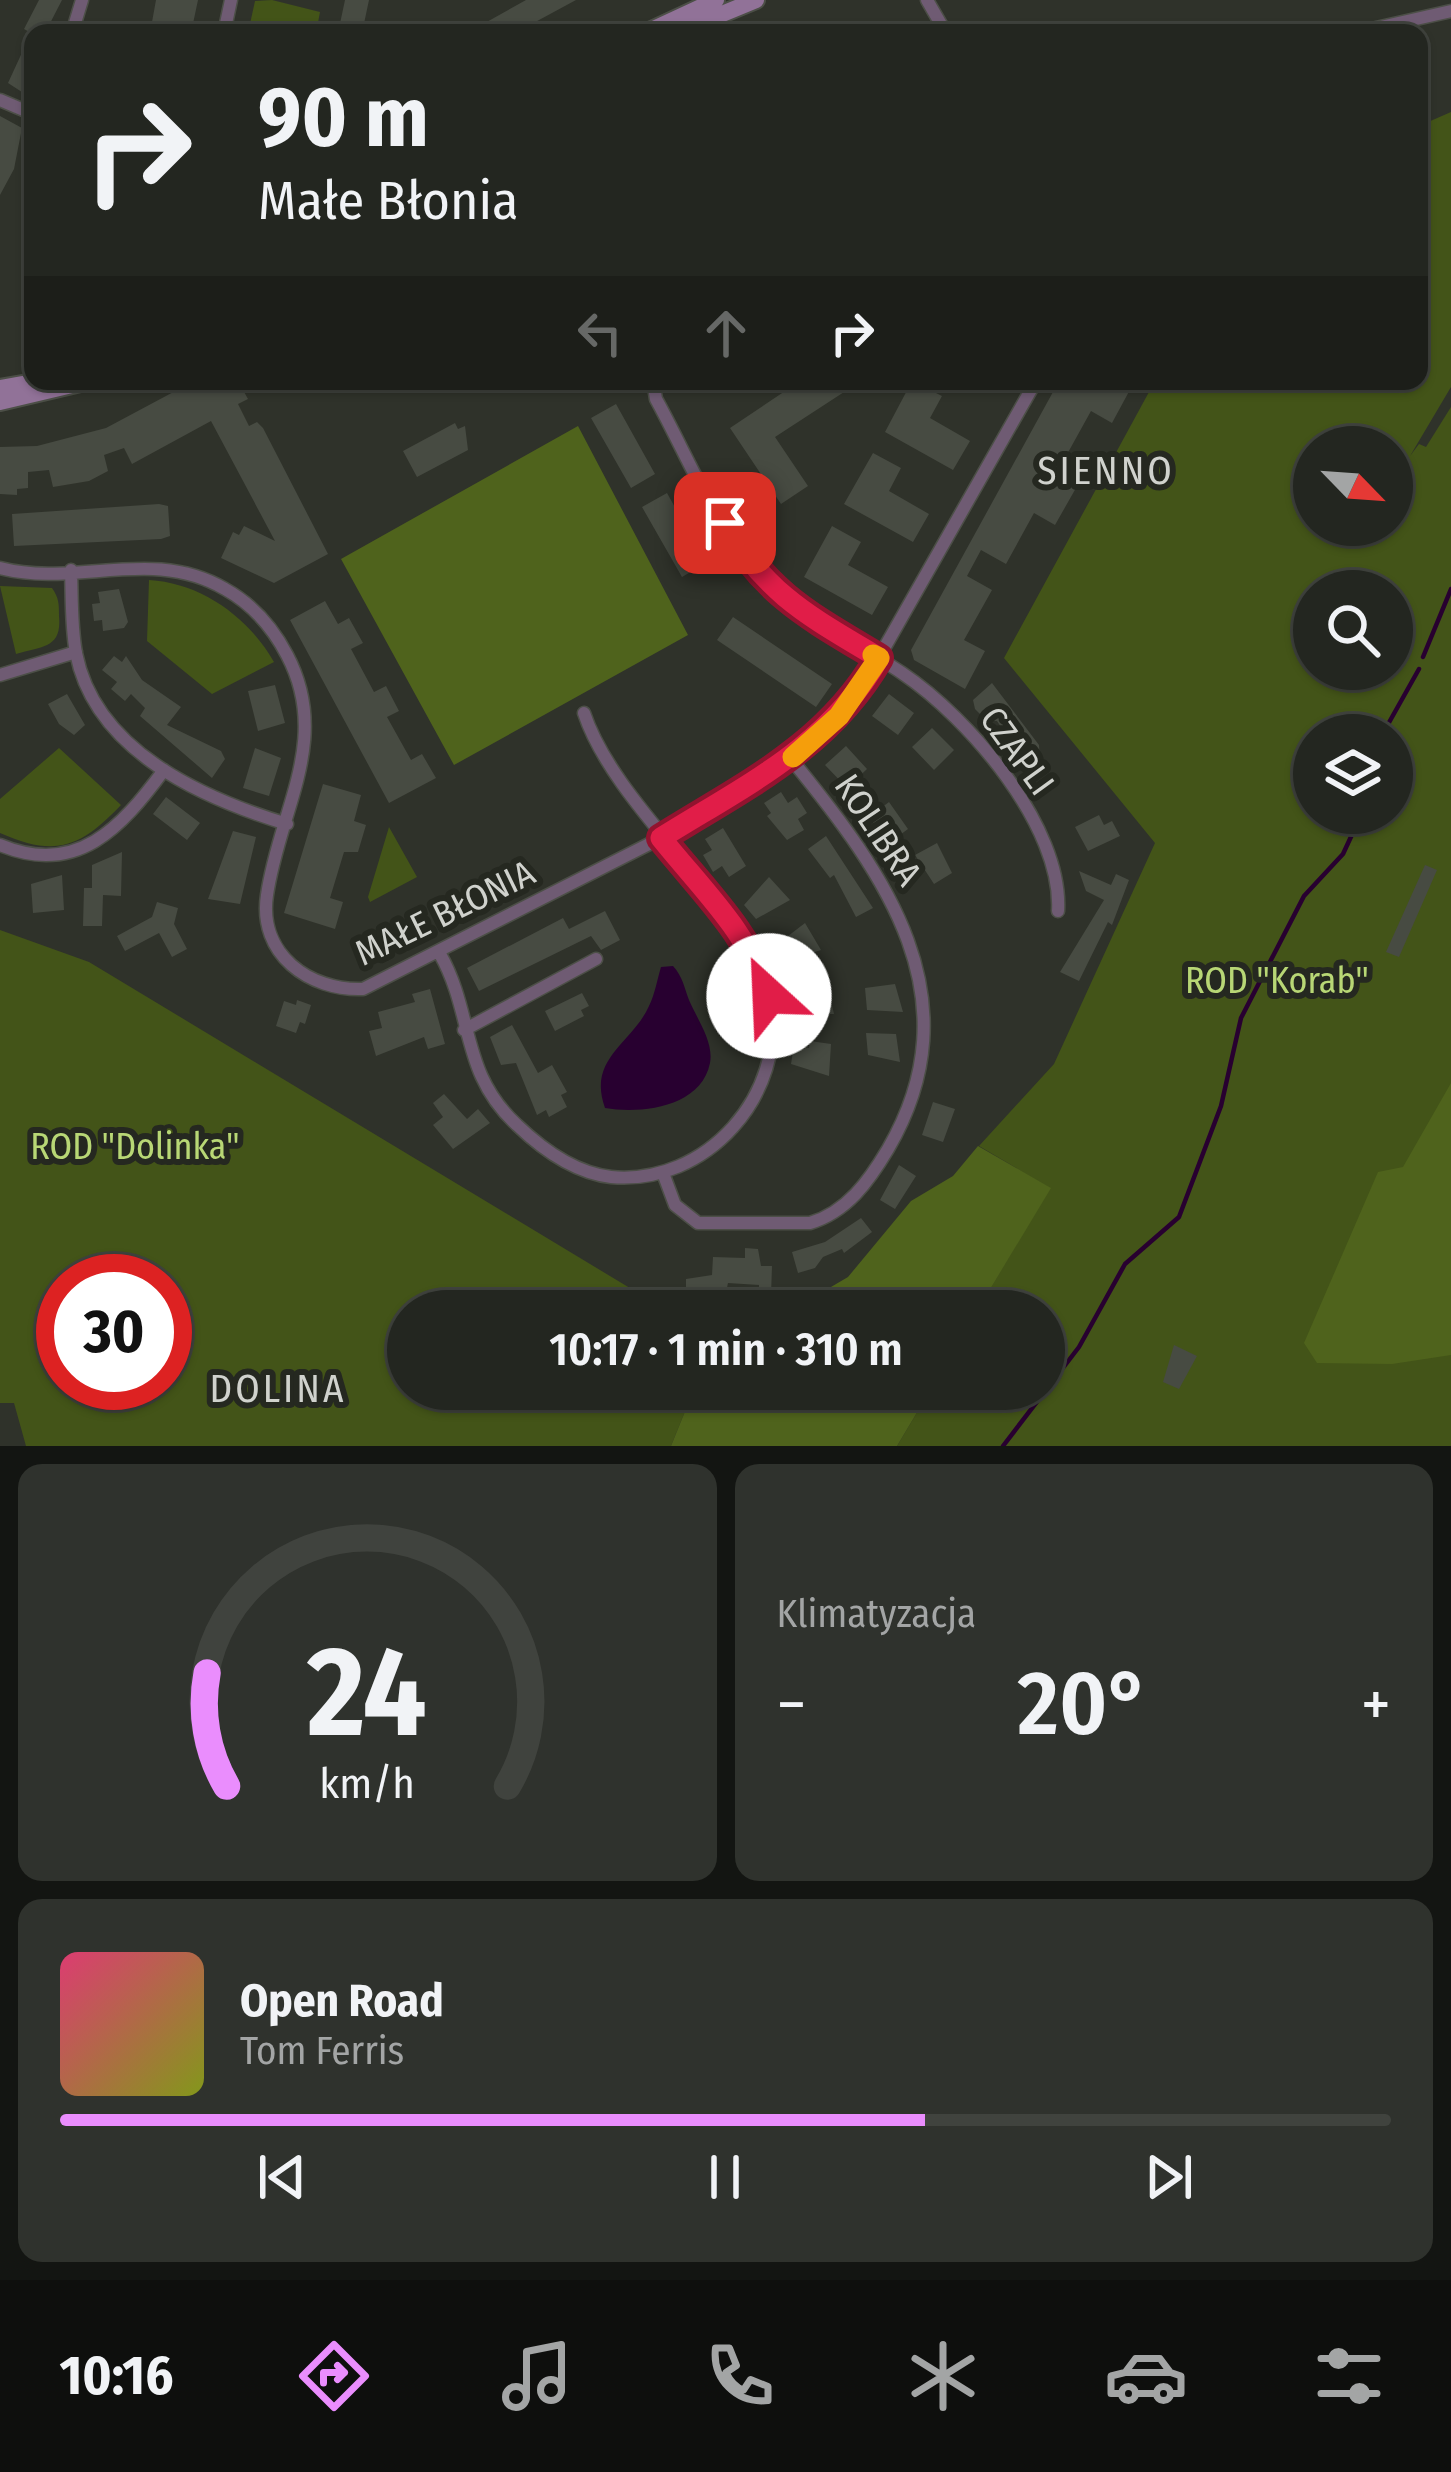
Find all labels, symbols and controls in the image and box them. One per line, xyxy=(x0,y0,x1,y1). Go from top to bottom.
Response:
text: 90 m xyxy=(258,67,429,168)
icon: right xyxy=(60,72,216,228)
text: Małe Błonia xyxy=(258,169,519,233)
icon: left xyxy=(567,300,633,366)
icon: ahead xyxy=(693,300,759,366)
icon: right xyxy=(819,300,885,366)
north arrow xyxy=(1293,426,1413,546)
map controls xyxy=(1293,426,1413,834)
district label: SIENNO xyxy=(1037,448,1175,494)
pin xyxy=(674,472,776,574)
icon: arrive xyxy=(692,490,758,556)
button: search xyxy=(1293,570,1413,690)
street label: CZAPLI xyxy=(970,698,1064,804)
button: layers xyxy=(1293,714,1413,834)
street label: KOLIBRA xyxy=(825,766,931,894)
street label: MAŁE BŁONIA xyxy=(348,851,542,975)
position arrow xyxy=(706,933,832,1059)
park label: ROD "Korab" xyxy=(1185,959,1369,1003)
park label: ROD "Dolinka" xyxy=(30,1125,240,1169)
speed limit sign: 30 xyxy=(36,1254,192,1410)
text: 10:17 · 1 min · 310 m xyxy=(549,1323,903,1377)
district label: DOLINA xyxy=(210,1366,346,1412)
text: Klimatyzacja xyxy=(777,1591,976,1637)
text: 24 xyxy=(307,1618,427,1768)
text: 20° xyxy=(1018,1650,1150,1758)
text: − xyxy=(777,1665,806,1744)
text: + xyxy=(1361,1665,1391,1744)
text: km/h xyxy=(319,1757,415,1808)
text: Open Road xyxy=(240,1974,444,2028)
text: Tom Ferris xyxy=(240,2028,404,2074)
icon: previous xyxy=(249,2144,315,2210)
icon: pause xyxy=(692,2144,758,2210)
icon: next xyxy=(1136,2144,1202,2210)
icon: directions xyxy=(292,2334,376,2418)
icon: music xyxy=(495,2334,579,2418)
icon: phone xyxy=(698,2334,782,2418)
icon: climate xyxy=(901,2334,985,2418)
icon: car xyxy=(1104,2334,1188,2418)
icon: filters xyxy=(1307,2334,1391,2418)
text: 10:16 xyxy=(60,2344,173,2408)

